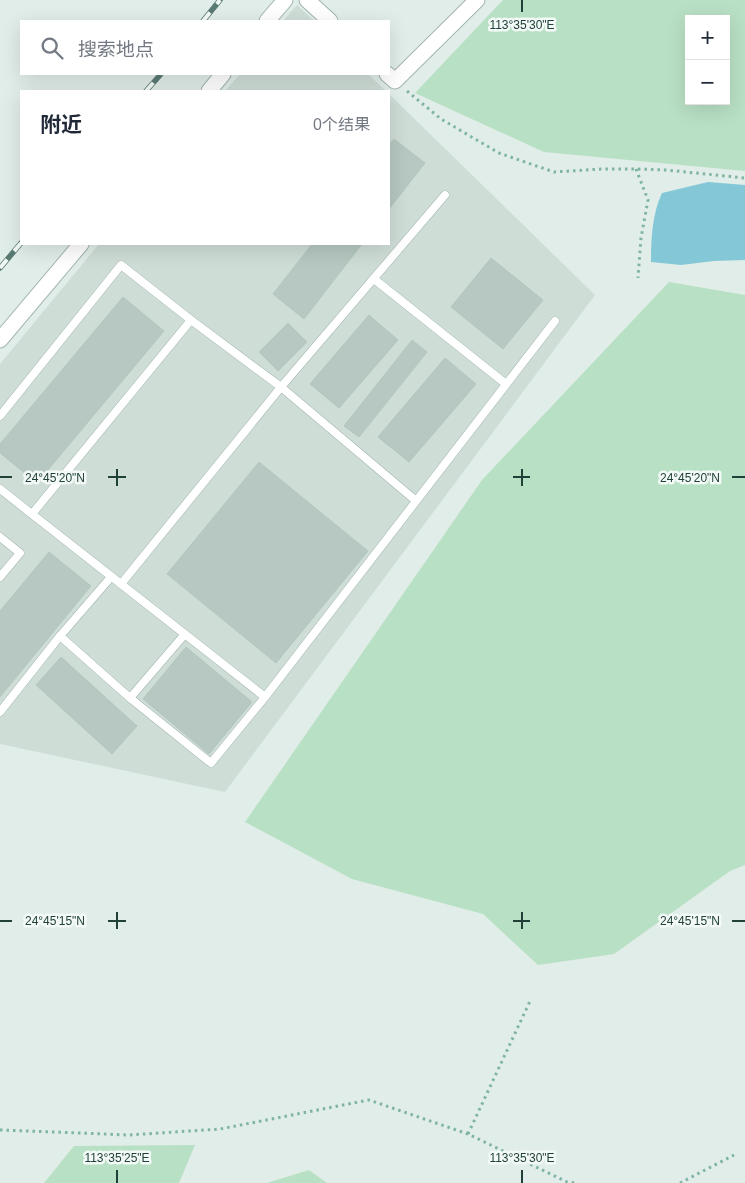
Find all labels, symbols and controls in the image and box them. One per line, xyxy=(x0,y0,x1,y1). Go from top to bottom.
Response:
map controls xyxy=(685,15,730,105)
button: + xyxy=(685,15,730,60)
text: 113°35'30"E xyxy=(489,18,555,32)
search box xyxy=(20,20,390,75)
icon: search xyxy=(38,34,66,62)
text: 搜索地点 xyxy=(78,39,154,60)
button: − xyxy=(685,60,730,105)
text: 附近 xyxy=(40,113,82,136)
text: 0个结果 xyxy=(313,116,370,133)
text: 24°45'20"N xyxy=(25,471,85,485)
text: 24°45'20"N xyxy=(660,471,720,485)
text: 24°45'15"N xyxy=(25,914,85,928)
text: 24°45'15"N xyxy=(660,914,720,928)
text: 113°35'25"E xyxy=(84,1151,150,1165)
text: 113°35'30"E xyxy=(489,1151,555,1165)

